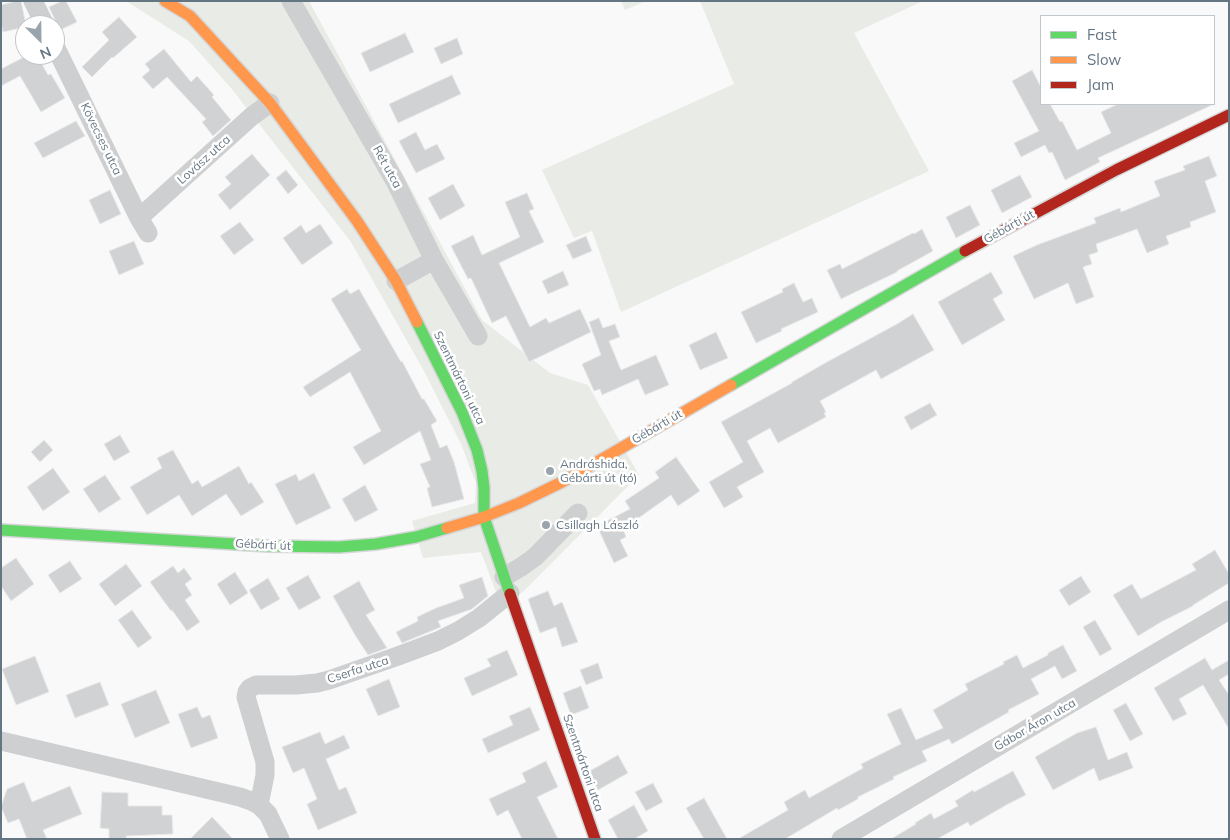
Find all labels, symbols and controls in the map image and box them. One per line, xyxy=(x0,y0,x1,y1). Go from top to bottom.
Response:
north arrow xyxy=(15,15,65,65)
legend xyxy=(1040,15,1215,105)
text: Fast xyxy=(1087,25,1117,44)
text: N xyxy=(37,43,54,63)
text: Slow xyxy=(1087,50,1121,69)
text: Jam xyxy=(1087,75,1114,94)
street label: Kövecses utca xyxy=(77,100,125,178)
street label: Lovász utca xyxy=(175,132,233,188)
street label: Rét utca xyxy=(370,143,404,191)
street label: Gébárti út xyxy=(981,207,1037,247)
street label: Szentmártoni utca xyxy=(430,329,488,427)
street label: Gébárti út xyxy=(629,407,685,447)
place label: Andráshida, Gébárti út (tó) xyxy=(560,457,637,485)
marker: Andráshida, Gébárti út (tó) xyxy=(544,465,556,477)
place label: Csillagh László xyxy=(556,518,639,532)
marker: Csillagh László xyxy=(540,519,552,531)
street label: Gébárti út xyxy=(235,536,291,554)
street label: Cserfa utca xyxy=(325,653,391,687)
street label: Gábor Áron utca xyxy=(992,696,1078,754)
street label: Szentmártoni utca xyxy=(560,712,606,814)

